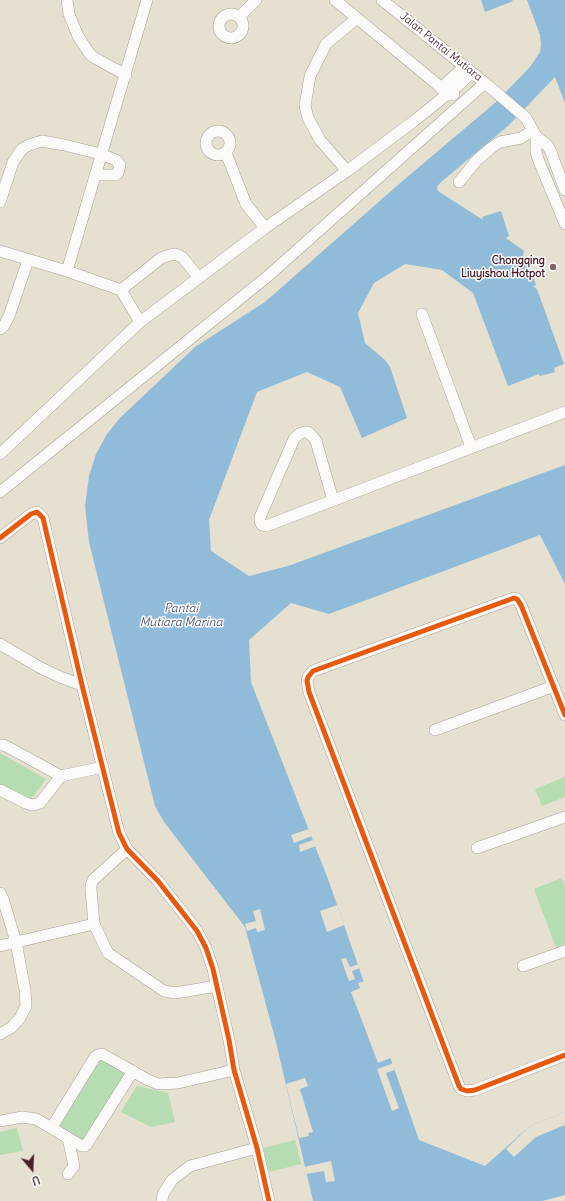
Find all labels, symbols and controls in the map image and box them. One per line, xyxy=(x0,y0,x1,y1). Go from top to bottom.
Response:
street label: Jalan Pantai Mutiara xyxy=(397,10,485,84)
place label: Chongqing Liuyishou Hotpot xyxy=(461,254,545,280)
marker: Chongqing Liuyishou Hotpot xyxy=(548,262,558,272)
water label: Pantai Mutiara Marina xyxy=(140,602,222,630)
north arrow xyxy=(12,1149,52,1189)
text: U xyxy=(30,1173,42,1188)

